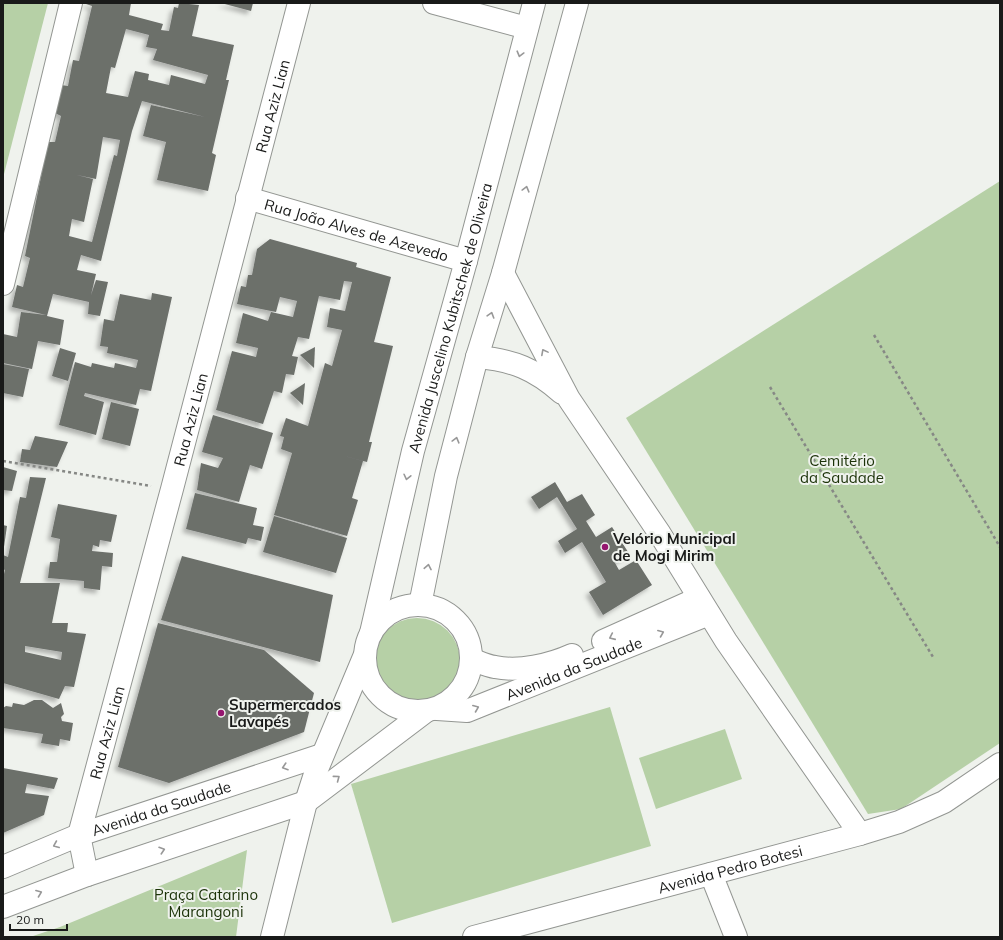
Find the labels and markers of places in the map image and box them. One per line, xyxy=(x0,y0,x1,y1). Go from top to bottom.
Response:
place label: Velório Municipal de Mogi Mirim xyxy=(612,529,736,565)
marker: Velório Municipal de Mogi Mirim xyxy=(600,542,610,552)
place label: Supermercados Lavapés xyxy=(229,695,341,731)
marker: Supermercados Lavapés xyxy=(216,708,226,718)

